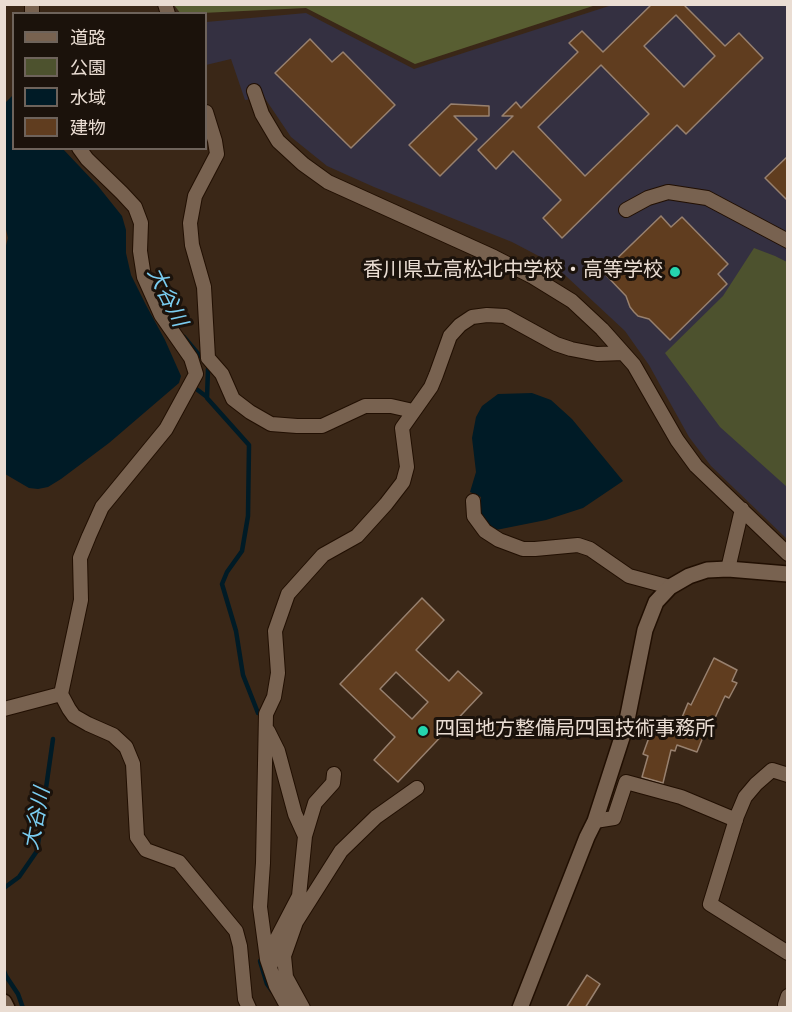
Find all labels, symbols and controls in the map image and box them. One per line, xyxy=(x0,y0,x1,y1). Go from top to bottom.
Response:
legend xyxy=(12,12,207,150)
text: 道路 xyxy=(70,28,106,51)
text: 公園 xyxy=(70,58,106,81)
text: 水域 xyxy=(70,88,106,111)
text: 建物 xyxy=(70,118,106,141)
place label: 香川県立高松北中学校・高等学校 xyxy=(363,260,663,284)
water label: 大谷川 xyxy=(140,264,190,332)
marker: 香川県立高松北中学校・高等学校 xyxy=(668,265,682,279)
place label: 四国地方整備局四国技術事務所 xyxy=(435,719,715,743)
marker: 四国地方整備局四国技術事務所 xyxy=(416,724,430,738)
water label: 大谷川 xyxy=(21,786,57,852)

